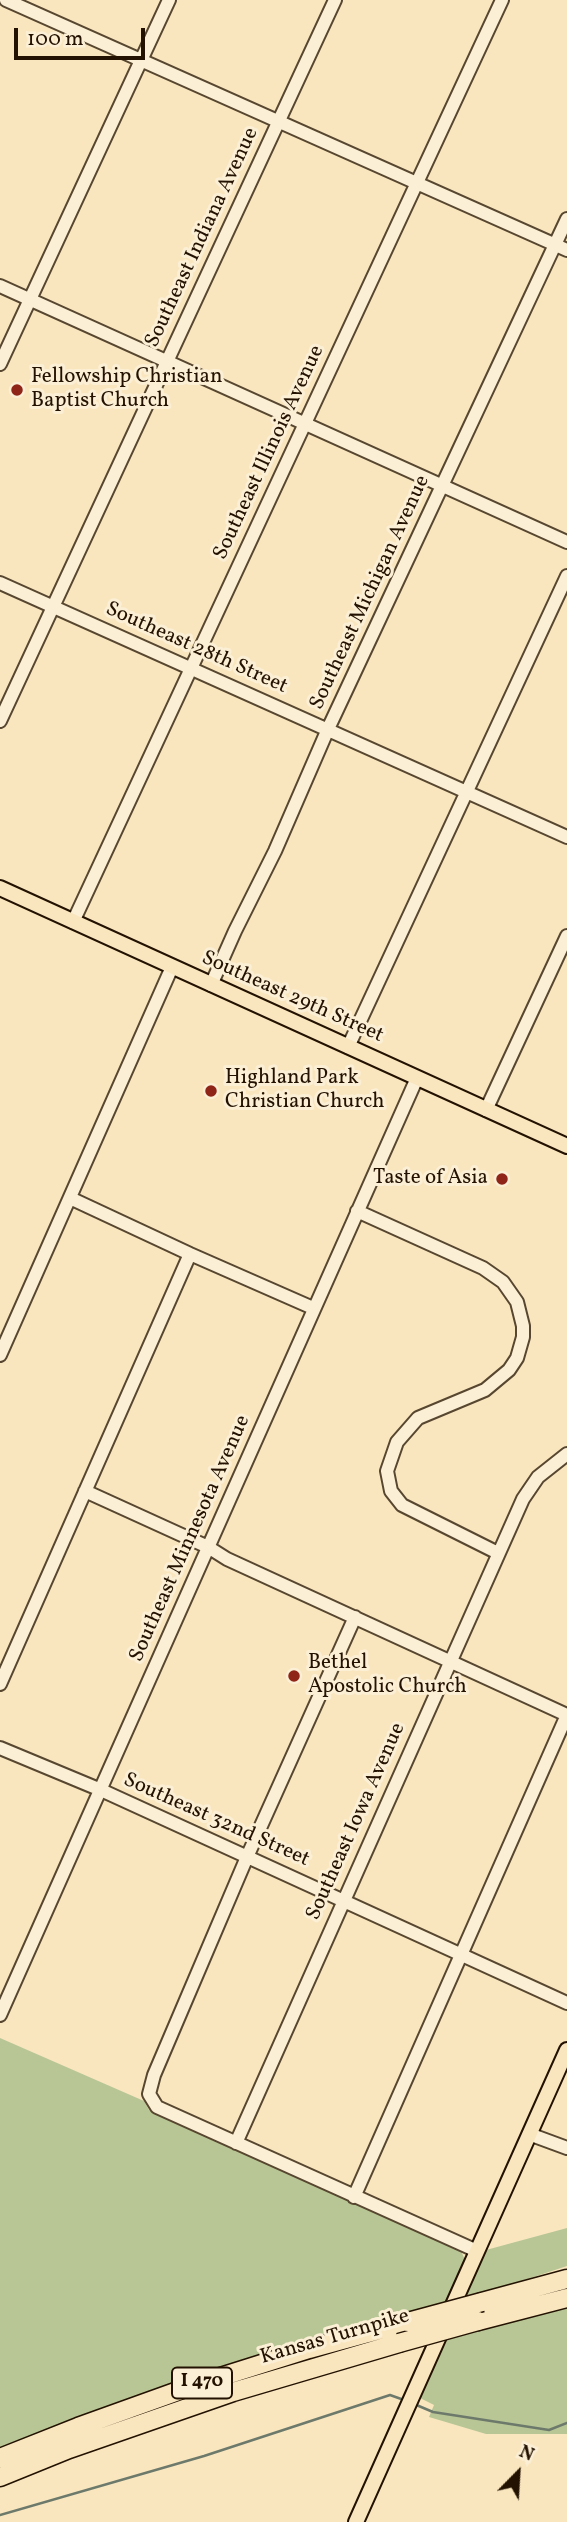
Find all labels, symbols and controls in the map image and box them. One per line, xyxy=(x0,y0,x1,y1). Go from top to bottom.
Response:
scale bar xyxy=(18,14,149,58)
text: 100 m xyxy=(27,25,84,54)
street label: Southeast Indiana Avenue xyxy=(141,124,265,352)
street label: Southeast Illinois Avenue xyxy=(209,342,331,564)
place label: Fellowship Christian Baptist Church xyxy=(31,365,223,415)
marker: Fellowship Christian Baptist Church xyxy=(9,382,25,398)
street label: Southeast Michigan Avenue xyxy=(306,472,436,714)
street label: Southeast 28th Street xyxy=(101,598,291,700)
street label: Southeast 29th Street xyxy=(197,947,387,1049)
place label: Highland Park Christian Church xyxy=(225,1066,384,1116)
marker: Highland Park Christian Church xyxy=(203,1083,219,1099)
place label: Taste of Asia xyxy=(373,1166,488,1192)
marker: Taste of Asia xyxy=(494,1171,510,1187)
street label: Southeast Minnesota Avenue xyxy=(125,1412,257,1666)
place label: Bethel Apostolic Church xyxy=(308,1651,467,1701)
marker: Bethel Apostolic Church xyxy=(286,1668,302,1684)
street label: Southeast Iowa Avenue xyxy=(302,1719,412,1925)
street label: Southeast 32nd Street xyxy=(119,1769,313,1873)
street label: Kansas Turnpike xyxy=(258,2305,412,2371)
road number: I 470 xyxy=(172,2368,232,2398)
north arrow xyxy=(483,2438,553,2508)
text: N xyxy=(515,2439,538,2468)

